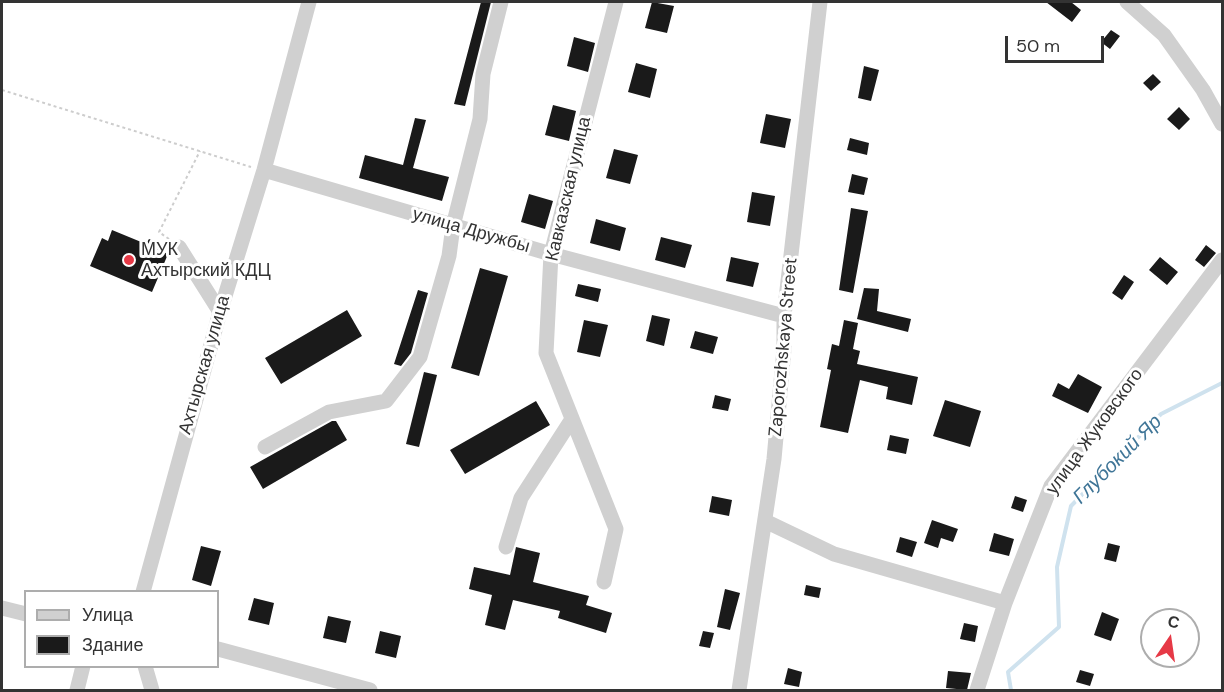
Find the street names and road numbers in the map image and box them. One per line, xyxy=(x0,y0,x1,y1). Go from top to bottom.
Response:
street label: Кавказская улица xyxy=(542,115,596,263)
street label: улица Дружбы xyxy=(410,204,532,258)
street label: Zaporozhskaya Street xyxy=(765,257,803,437)
street label: Ахтырская улица xyxy=(175,293,235,437)
street label: улица Жуковского xyxy=(1042,365,1148,499)

